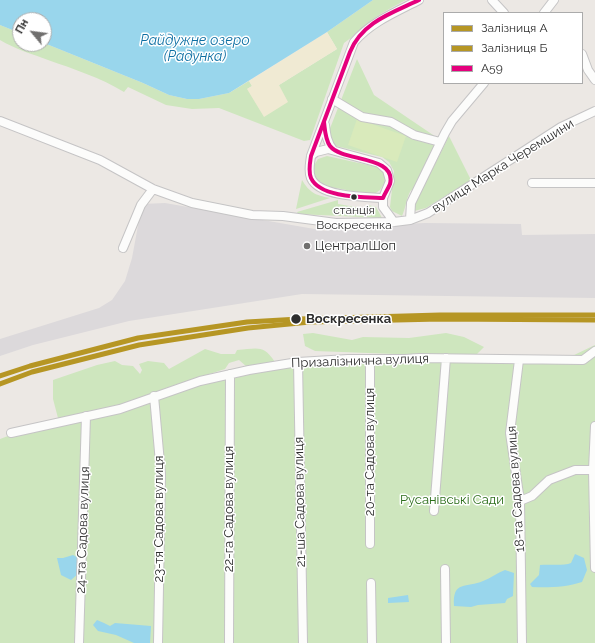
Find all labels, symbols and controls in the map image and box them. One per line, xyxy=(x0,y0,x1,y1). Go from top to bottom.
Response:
north arrow xyxy=(12,12,52,52)
legend xyxy=(443,12,583,84)
text: Пн xyxy=(13,17,31,36)
text: Залізниця A xyxy=(481,21,548,35)
water label: Райдужне озеро (Радунка) xyxy=(140,33,250,66)
text: Залізниця Б xyxy=(481,41,547,55)
text: А59 xyxy=(481,61,503,75)
street label: вулиця Марка Черемшини xyxy=(429,116,577,216)
marker: станція Воскресенка xyxy=(349,192,359,202)
place label: станція Воскресенка xyxy=(316,203,392,231)
place label: ЦентралШоп xyxy=(315,238,396,254)
marker: ЦентралШоп xyxy=(302,241,312,251)
place label: Воскресенка xyxy=(306,311,391,327)
marker: Воскресенка xyxy=(289,312,303,326)
street label: Призалізнична вулиця xyxy=(291,351,429,371)
street label: 20-та Садова вулиця xyxy=(362,388,378,516)
street label: 18-та Садова вулиця xyxy=(504,425,528,553)
street label: 21-ша Садова вулиця xyxy=(291,437,309,567)
street label: 22-га Садова вулиця xyxy=(221,446,237,572)
street label: 23-тя Садова вулиця xyxy=(151,456,167,582)
street label: 24-та Садова вулиця xyxy=(73,466,93,594)
park label: Русанівські Сади xyxy=(400,492,504,508)

